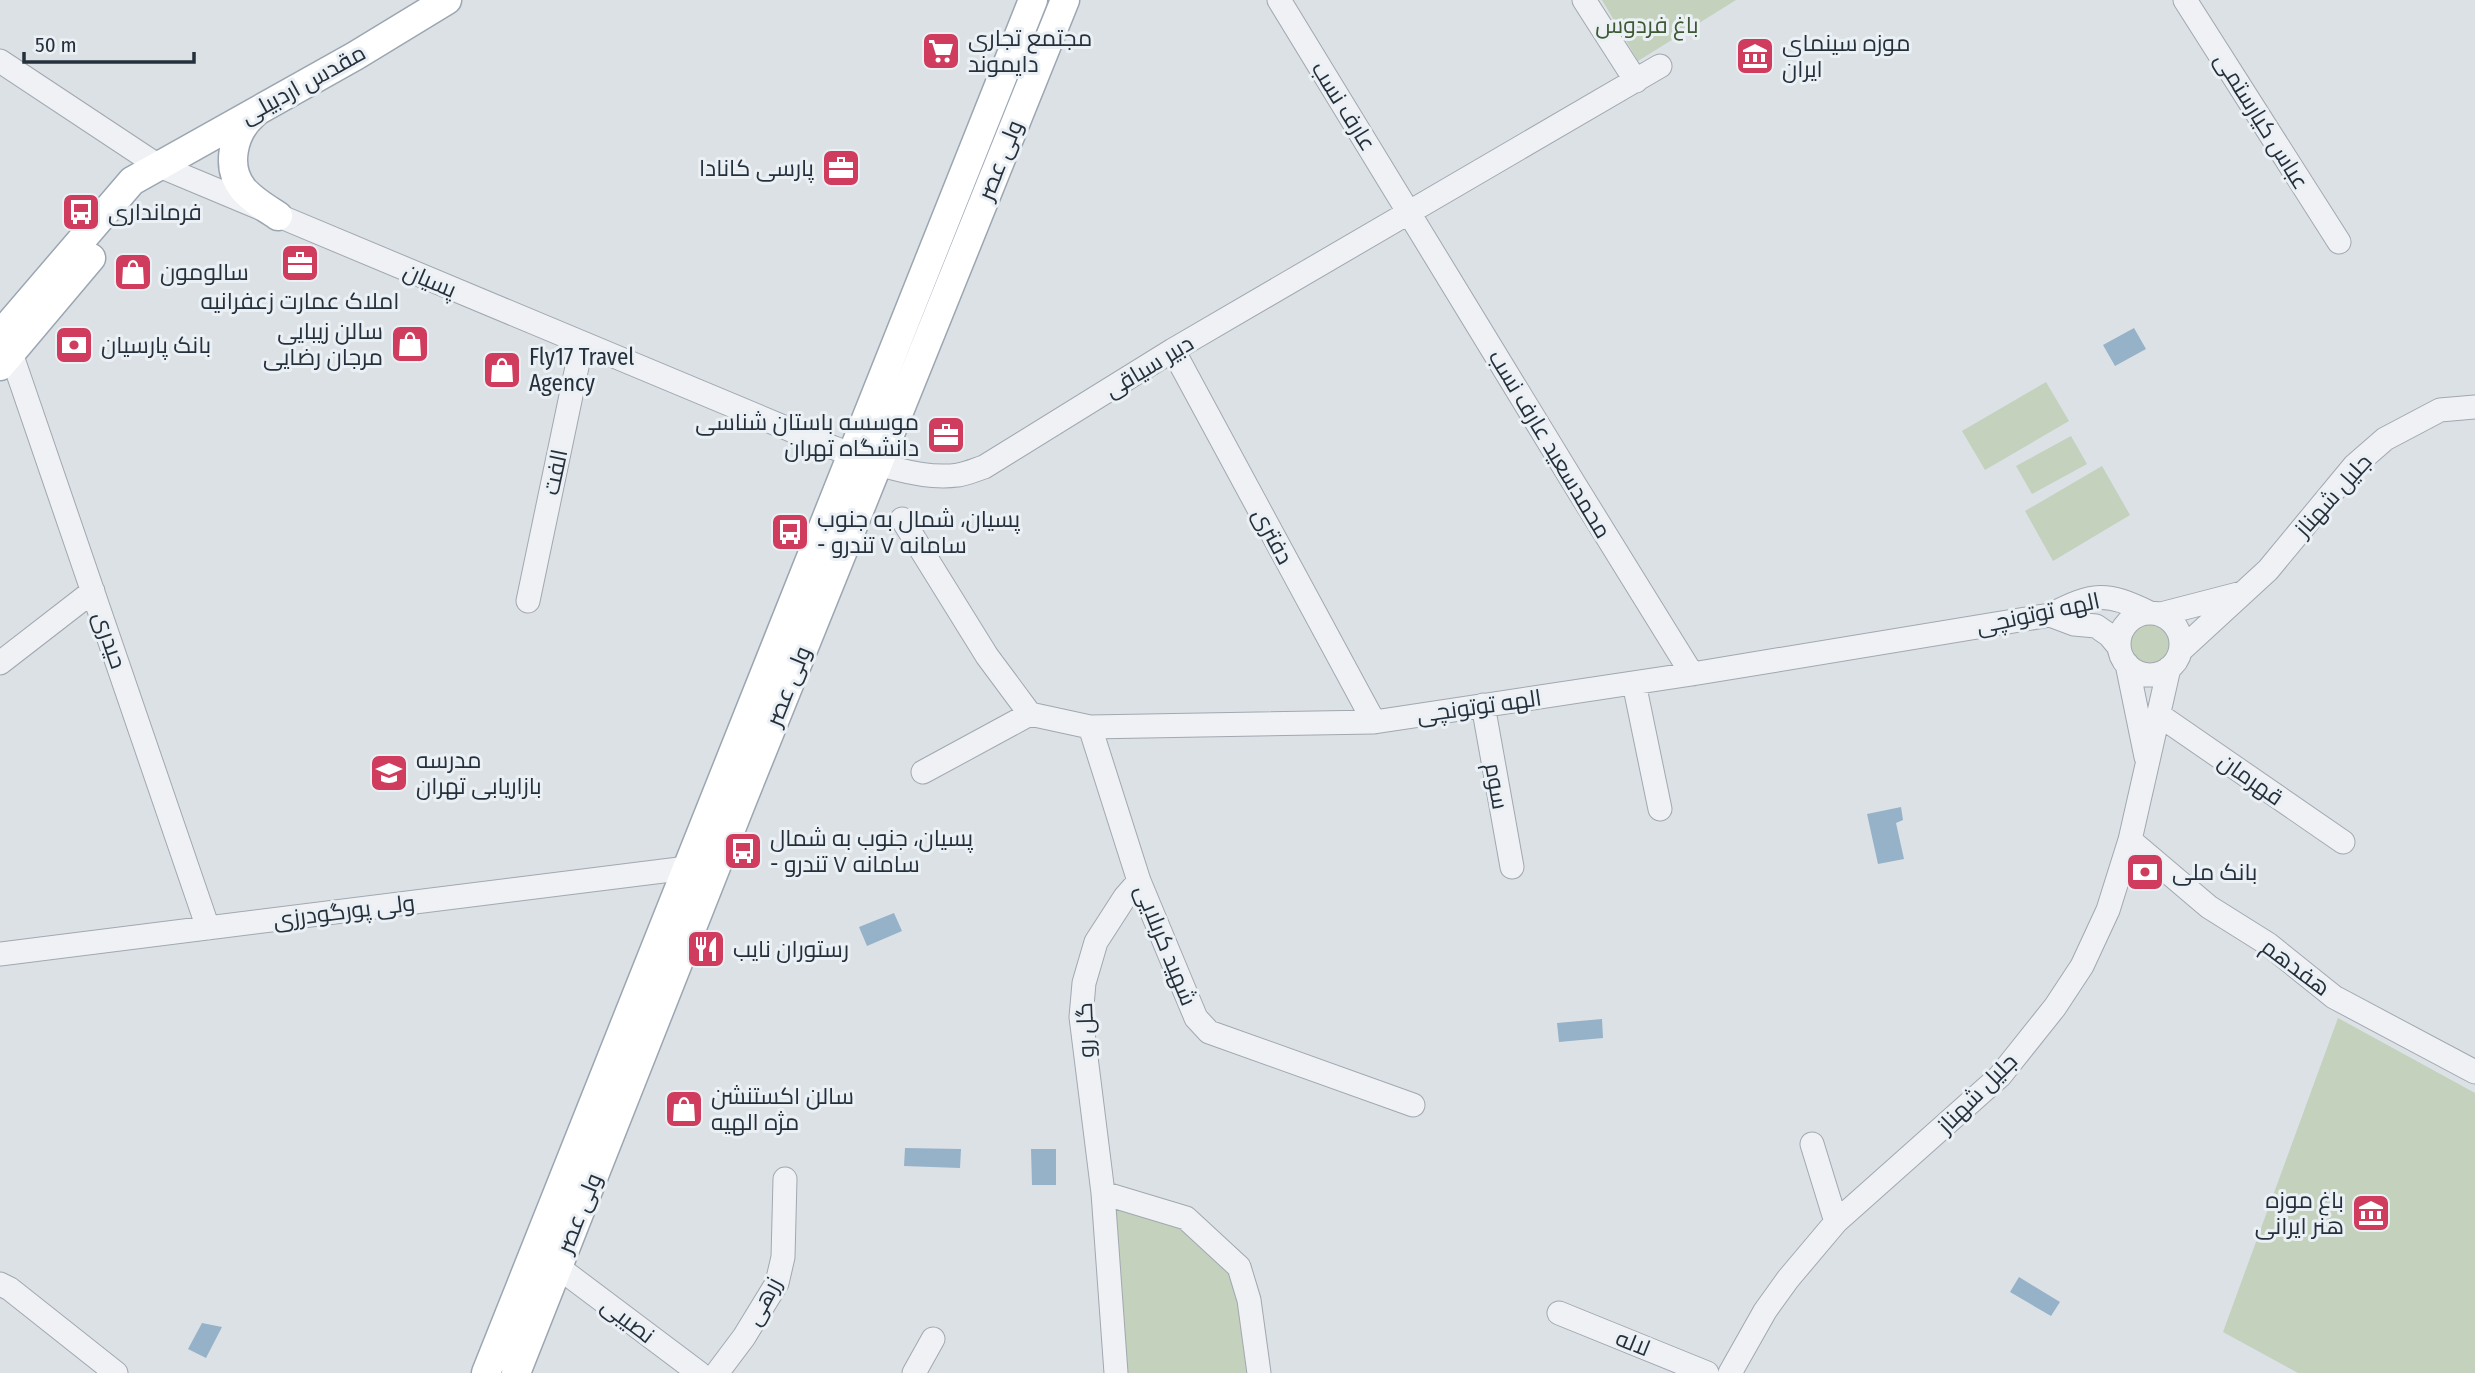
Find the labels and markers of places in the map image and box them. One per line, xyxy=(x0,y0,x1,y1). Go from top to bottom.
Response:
place label: مجتمع تجاری دایموند xyxy=(968,24,1092,78)
place label: موزه سینمای ایران xyxy=(1782,29,1910,83)
supermarket icon: مجتمع تجاری دایموند xyxy=(920,30,962,72)
museum icon: موزه سینمای ایران xyxy=(1734,35,1776,77)
office icon: پارسی کانادا xyxy=(820,147,862,189)
place label: پارسی کانادا xyxy=(699,154,814,183)
bus stop icon: فرمانداری xyxy=(60,191,102,233)
place label: فرمانداری xyxy=(108,198,202,226)
office icon: املاک عمارت زعفرانیه xyxy=(279,242,321,284)
shop icon: سالومون xyxy=(112,251,154,293)
place label: سالومون xyxy=(160,258,249,286)
place label: املاک عمارت زعفرانیه xyxy=(200,287,400,315)
place label: سالن زیبایی مرجان رضایی xyxy=(263,317,383,371)
shop icon: سالن زیبایی مرجان رضایی xyxy=(389,323,431,365)
bank icon: بانک پارسیان xyxy=(53,324,95,366)
place label: بانک پارسیان xyxy=(101,331,211,360)
place label: Fly17 Travel Agency xyxy=(529,343,634,397)
shop icon: Fly17 Travel Agency xyxy=(481,349,523,391)
place label: موسسه باستان شناسی دانشگاه تهران xyxy=(695,408,919,462)
office icon: موسسه باستان شناسی دانشگاه تهران xyxy=(925,414,967,456)
place label: پسیان، شمال به جنوب - سامانه ۷ تندرو xyxy=(817,505,1020,559)
bus stop icon: پسیان، شمال به جنوب - سامانه ۷ تندرو xyxy=(769,511,811,553)
place label: مدرسه بازاریابی تهران xyxy=(416,746,542,800)
school or university icon: مدرسه بازاریابی تهران xyxy=(368,752,410,794)
place label: پسیان، جنوب به شمال - سامانه ۷ تندرو xyxy=(770,824,973,878)
bus stop icon: پسیان، جنوب به شمال - سامانه ۷ تندرو xyxy=(722,830,764,872)
bank icon: بانک ملی xyxy=(2124,851,2166,893)
place label: بانک ملی xyxy=(2172,858,2257,886)
restaurant icon: رستوران نایب xyxy=(685,928,727,970)
place label: رستوران نایب xyxy=(733,935,849,963)
place label: سالن اکستنشن مژه الهیه xyxy=(711,1082,854,1136)
shop icon: سالن اکستنشن مژه الهیه xyxy=(663,1088,705,1130)
place label: باغ موزه هنر ایرانی xyxy=(2255,1186,2344,1240)
museum icon: باغ موزه هنر ایرانی xyxy=(2350,1192,2392,1234)

